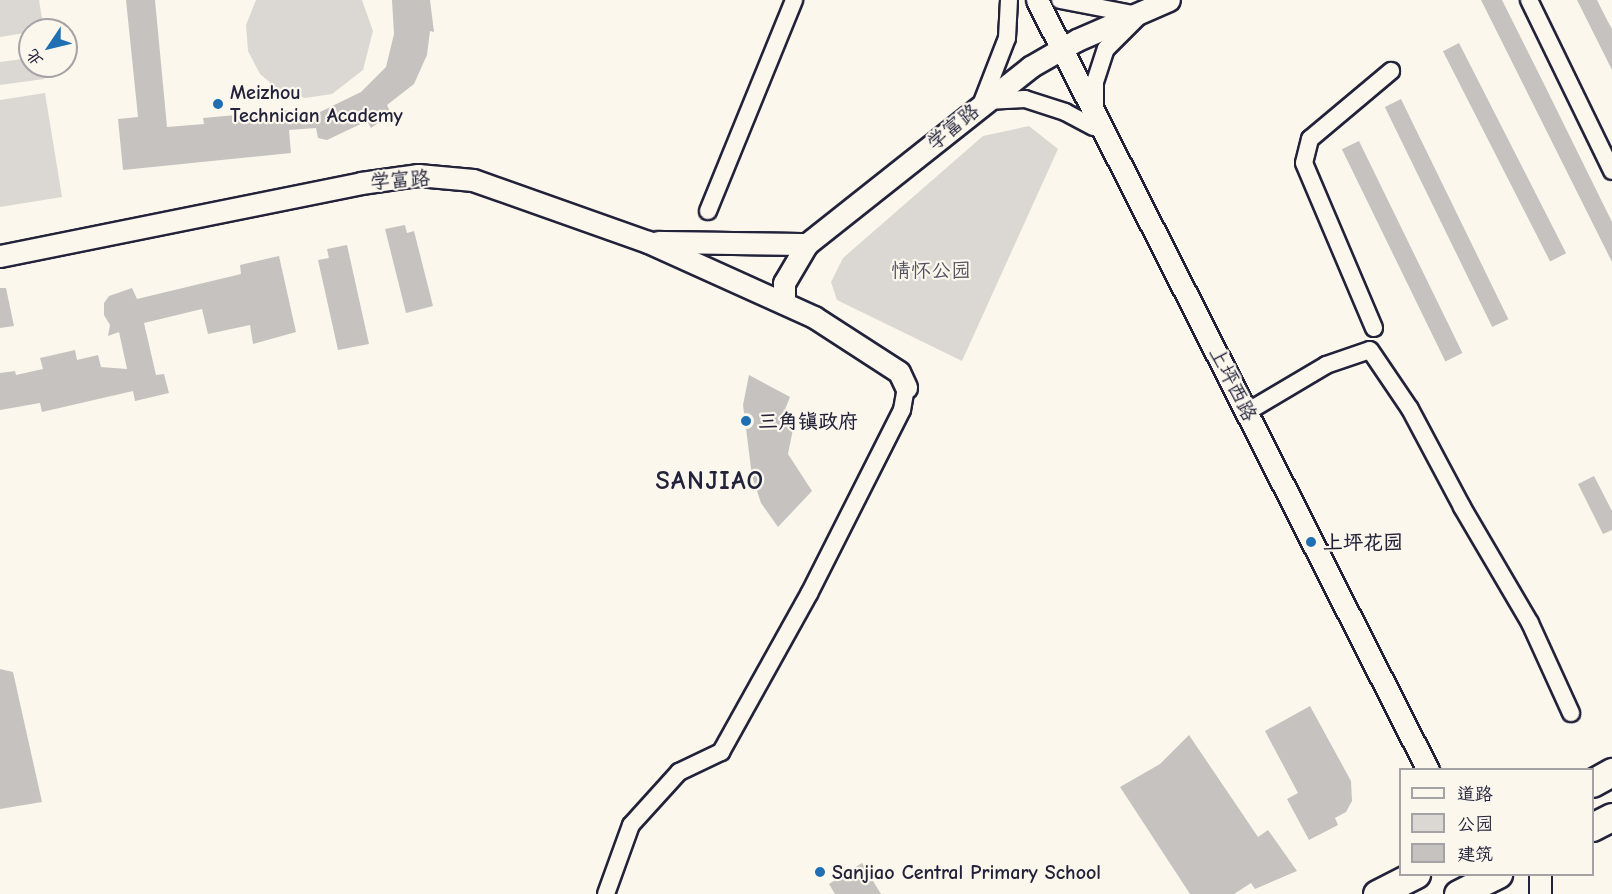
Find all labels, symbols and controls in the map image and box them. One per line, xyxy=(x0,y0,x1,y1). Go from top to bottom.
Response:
north arrow xyxy=(18,18,78,78)
text: 北 xyxy=(23,45,47,69)
place label: Meizhou Technician Academy xyxy=(230,80,403,127)
marker: Meizhou Technician Academy xyxy=(211,97,225,111)
street label: 学富路 xyxy=(922,99,984,155)
street label: 学富路 xyxy=(369,166,431,194)
park label: 情怀公园 xyxy=(891,258,971,282)
street label: 上坪西路 xyxy=(1204,343,1262,425)
place label: 三角镇政府 xyxy=(758,409,858,433)
marker: 三角镇政府 xyxy=(739,414,753,428)
district label: SANJIAO xyxy=(655,466,765,498)
place label: 上坪花园 xyxy=(1323,530,1403,554)
marker: 上坪花园 xyxy=(1304,535,1318,549)
legend xyxy=(1399,768,1594,876)
text: 道路 xyxy=(1457,784,1493,805)
text: 公园 xyxy=(1457,814,1493,835)
text: 建筑 xyxy=(1457,844,1493,865)
place label: Sanjiao Central Primary School xyxy=(832,860,1101,884)
marker: Sanjiao Central Primary School xyxy=(813,865,827,879)

